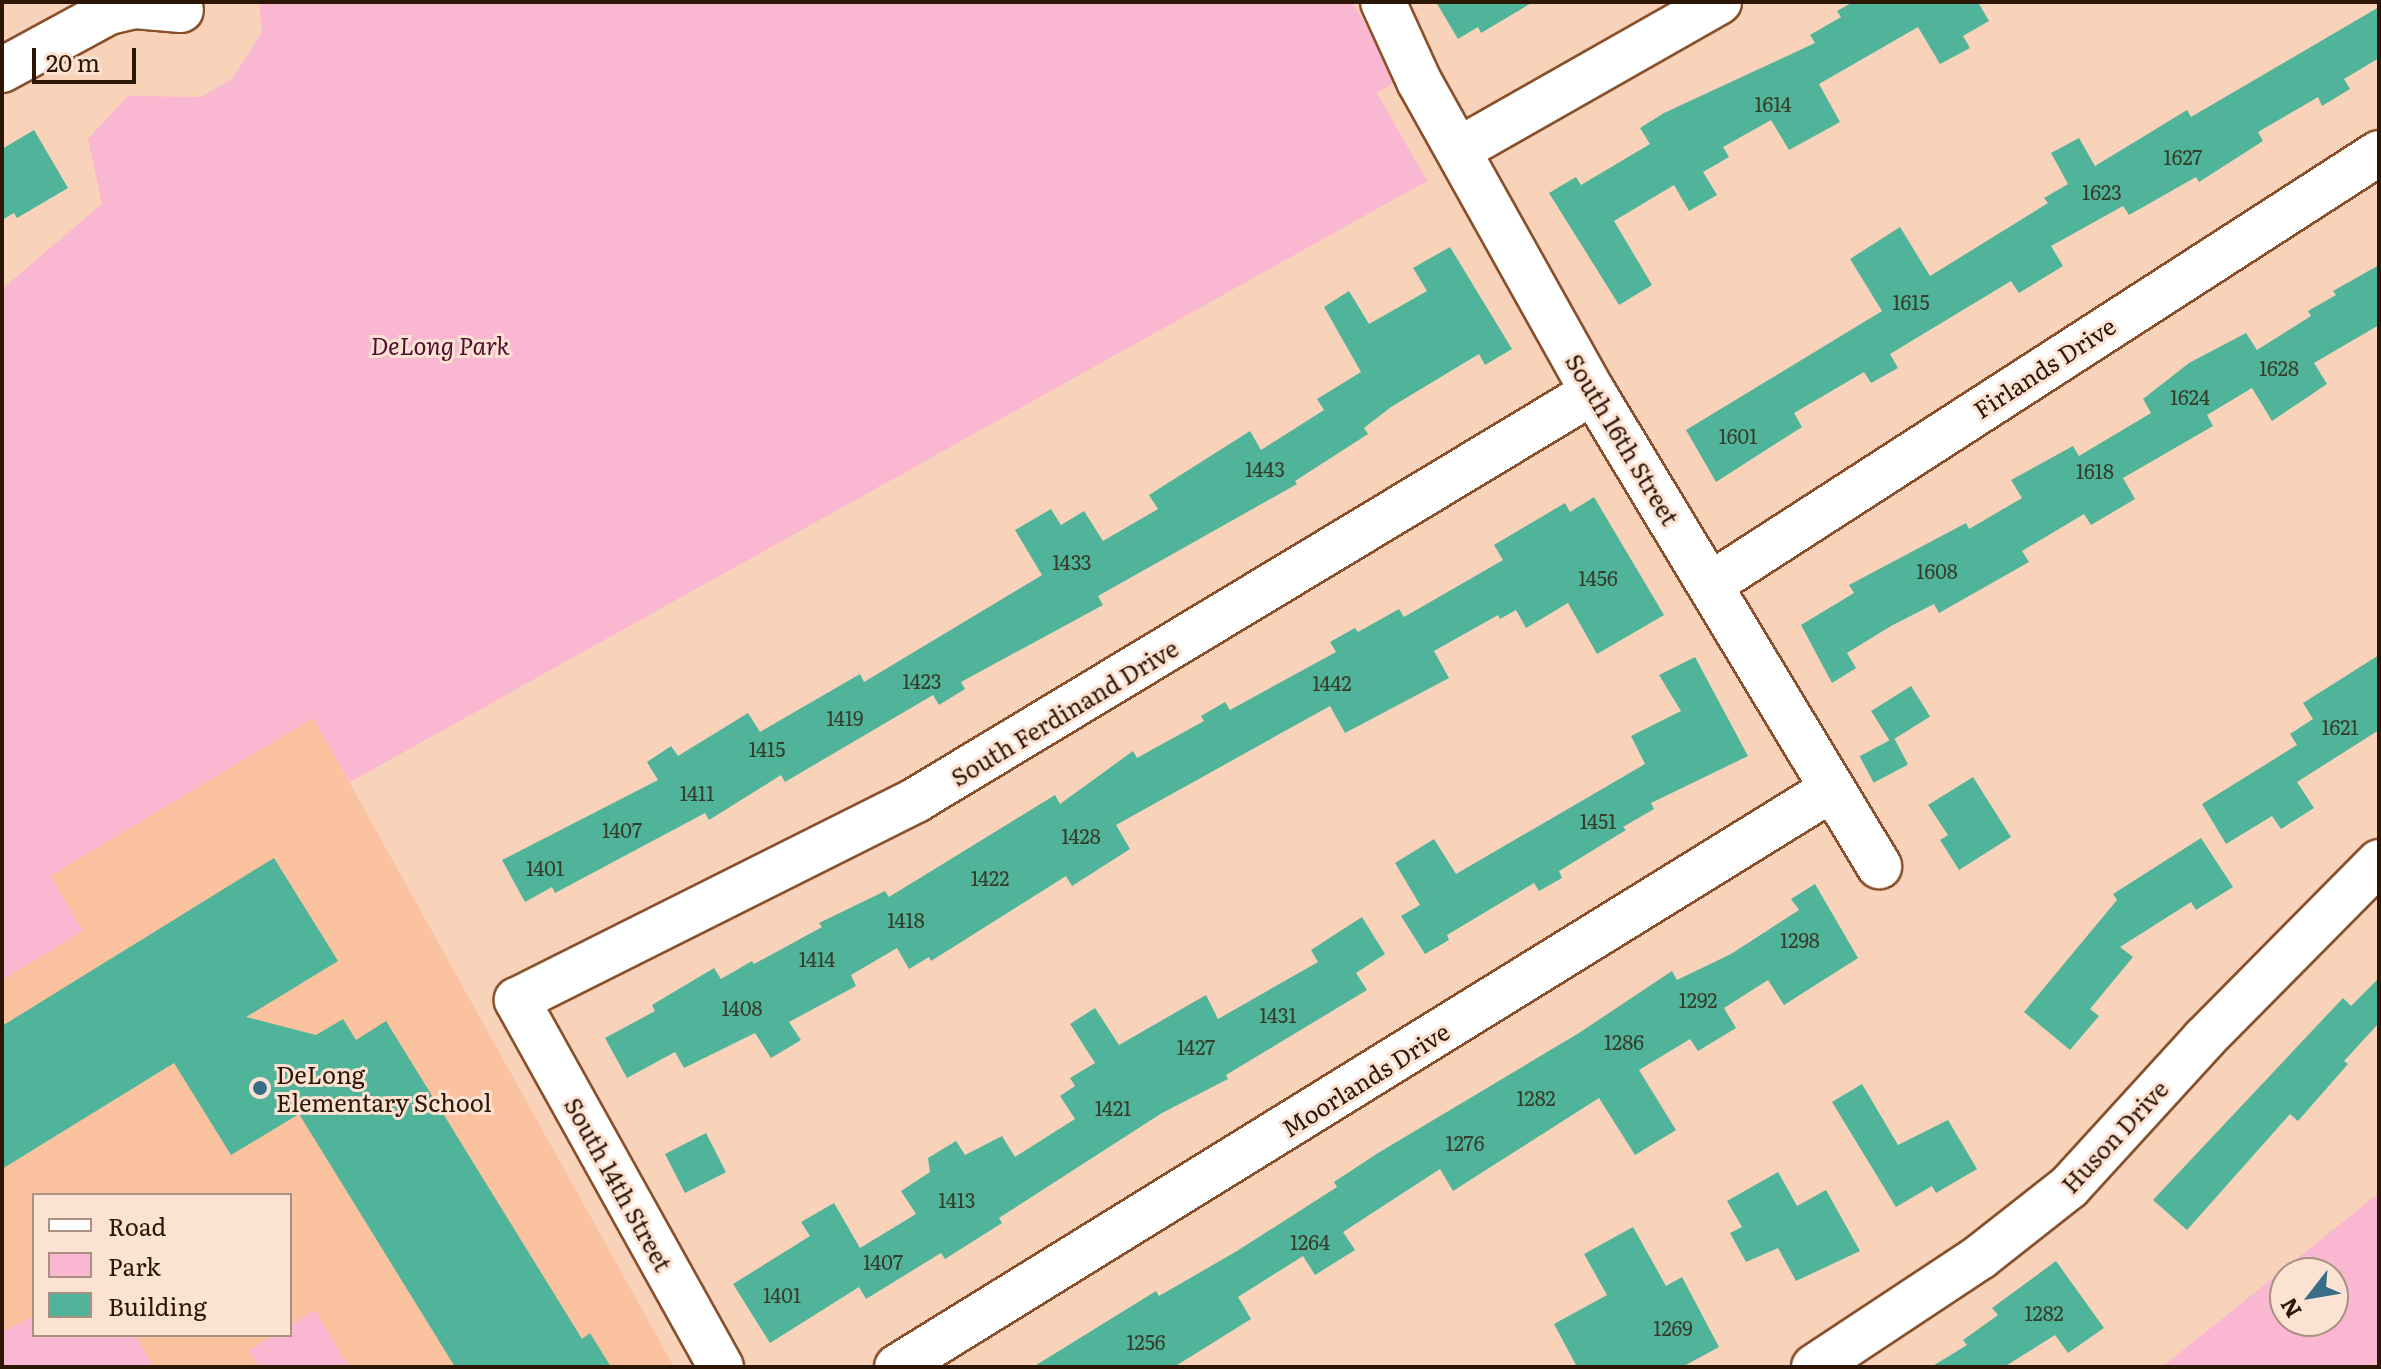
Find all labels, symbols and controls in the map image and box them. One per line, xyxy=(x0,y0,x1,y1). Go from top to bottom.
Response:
scale bar xyxy=(36,32,140,82)
text: 20 m xyxy=(46,44,100,79)
house number: 1614 xyxy=(1754,91,1792,115)
house number: 1627 xyxy=(2164,144,2202,168)
house number: 1623 xyxy=(2082,179,2122,203)
house number: 1615 xyxy=(1892,289,1930,313)
street label: Firlands Drive xyxy=(1968,310,2120,424)
park label: DeLong Park xyxy=(370,331,510,359)
street label: South 16th Street xyxy=(1560,348,1686,530)
house number: 1628 xyxy=(2259,355,2299,379)
house number: 1624 xyxy=(2170,384,2210,408)
house number: 1601 xyxy=(1719,423,1757,447)
house number: 1443 xyxy=(1245,456,1285,480)
house number: 1618 xyxy=(2076,458,2114,482)
house number: 1433 xyxy=(1052,549,1092,573)
house number: 1608 xyxy=(1916,558,1958,582)
house number: 1456 xyxy=(1578,565,1618,589)
street label: South Ferdinand Drive xyxy=(945,633,1183,791)
house number: 1423 xyxy=(902,668,942,692)
house number: 1442 xyxy=(1312,670,1352,694)
house number: 1419 xyxy=(827,705,863,729)
house number: 1621 xyxy=(2321,714,2359,738)
house number: 1415 xyxy=(749,736,785,760)
house number: 1411 xyxy=(680,780,714,804)
house number: 1451 xyxy=(1580,808,1616,832)
house number: 1407 xyxy=(602,817,642,841)
house number: 1428 xyxy=(1061,823,1101,847)
house number: 1401 xyxy=(526,855,564,879)
house number: 1422 xyxy=(971,865,1009,889)
house number: 1418 xyxy=(887,907,925,931)
house number: 1298 xyxy=(1780,927,1820,951)
house number: 1414 xyxy=(799,946,835,970)
house number: 1292 xyxy=(1679,987,1717,1011)
house number: 1408 xyxy=(722,995,762,1019)
house number: 1431 xyxy=(1259,1002,1297,1026)
street label: Moorlands Drive xyxy=(1276,1016,1454,1142)
house number: 1286 xyxy=(1604,1029,1644,1053)
house number: 1427 xyxy=(1177,1034,1215,1058)
place label: DeLong Elementary School xyxy=(276,1060,492,1116)
street label: Huson Drive xyxy=(2055,1074,2173,1198)
marker: DeLong Elementary School xyxy=(251,1079,269,1097)
house number: 1282 xyxy=(1516,1085,1556,1109)
street label: South 14th Street xyxy=(559,1092,679,1276)
house number: 1421 xyxy=(1095,1095,1131,1119)
house number: 1276 xyxy=(1446,1130,1484,1154)
house number: 1413 xyxy=(938,1187,976,1211)
legend xyxy=(32,1193,292,1337)
text: Road xyxy=(108,1208,166,1243)
house number: 1264 xyxy=(1290,1229,1330,1253)
text: Park xyxy=(108,1248,161,1283)
house number: 1407 xyxy=(863,1249,903,1273)
north arrow xyxy=(2269,1257,2349,1337)
house number: 1401 xyxy=(763,1282,801,1306)
text: Building xyxy=(108,1288,207,1323)
text: N xyxy=(2271,1292,2309,1325)
house number: 1282 xyxy=(2024,1300,2064,1324)
house number: 1269 xyxy=(1653,1315,1693,1339)
house number: 1256 xyxy=(1126,1329,1166,1353)

